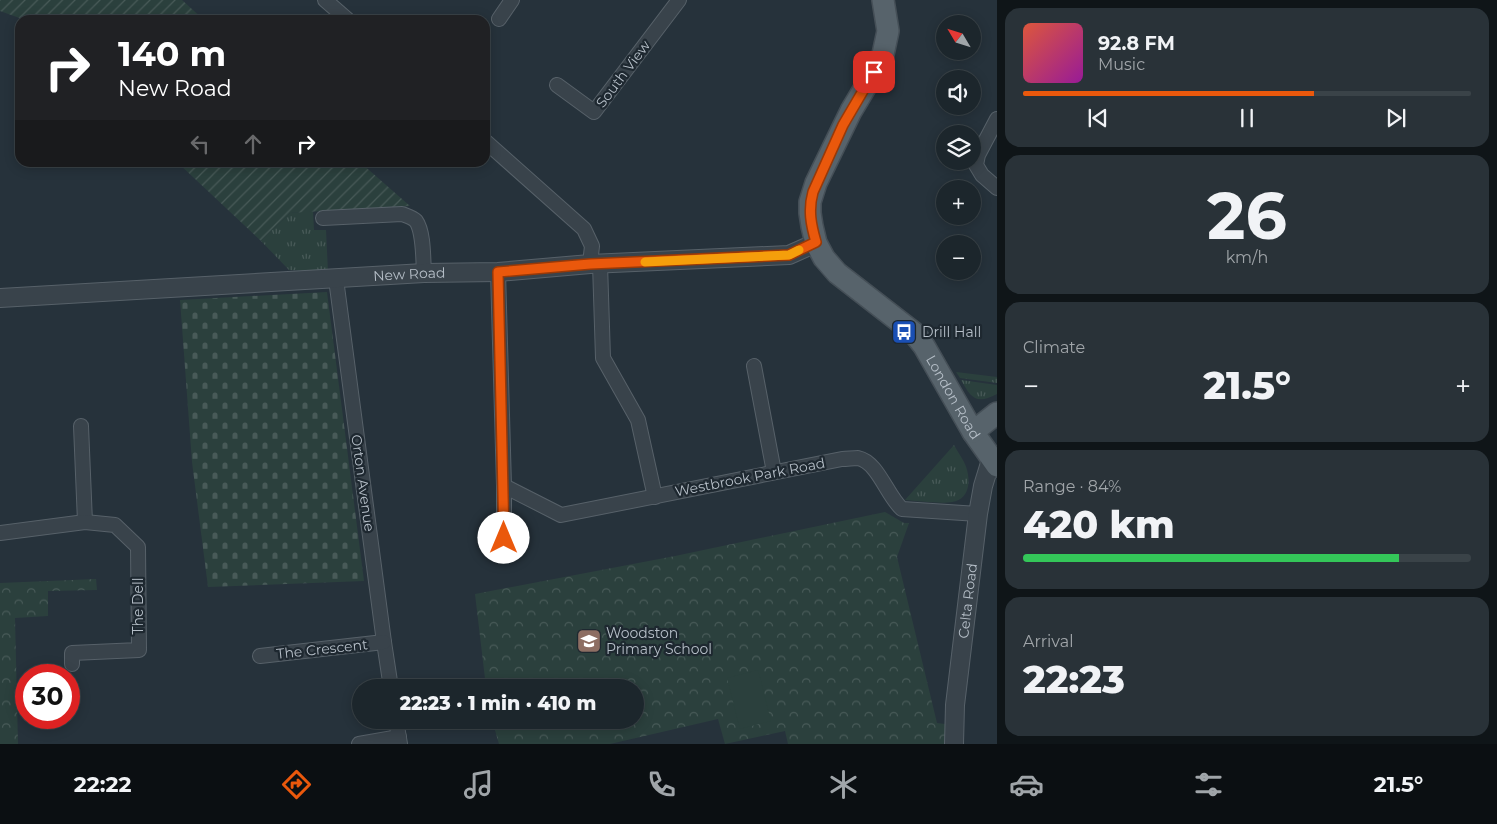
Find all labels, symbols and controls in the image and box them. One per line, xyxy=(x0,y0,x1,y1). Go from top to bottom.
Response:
north arrow xyxy=(936,15,981,60)
map controls xyxy=(936,15,981,280)
text: 140 m xyxy=(118,32,226,75)
text: 92.8 FM xyxy=(1098,32,1175,55)
icon: right xyxy=(35,35,100,100)
street label: South View xyxy=(592,36,655,111)
pin xyxy=(853,51,895,93)
text: Music xyxy=(1098,55,1145,74)
icon: arrive xyxy=(860,58,888,86)
button: sound xyxy=(936,70,981,115)
text: New Road xyxy=(118,75,232,102)
icon: previous xyxy=(1084,104,1112,132)
icon: pause xyxy=(1233,104,1261,132)
icon: next xyxy=(1382,104,1410,132)
button: layers xyxy=(936,125,981,170)
icon: left xyxy=(186,130,214,158)
icon: ahead xyxy=(239,130,267,158)
icon: right xyxy=(292,130,320,158)
text: 26 xyxy=(1207,176,1287,255)
button: + xyxy=(936,180,981,225)
button: − xyxy=(936,235,981,280)
text: km/h xyxy=(1226,248,1268,267)
street label: New Road xyxy=(373,264,446,285)
bus stop icon: Drill Hall xyxy=(891,319,917,345)
place label: Drill Hall xyxy=(922,323,981,341)
text: Climate xyxy=(1023,338,1085,357)
street label: London Road xyxy=(922,352,985,443)
text: 21.5° xyxy=(1203,362,1291,409)
text: − xyxy=(1023,369,1039,403)
text: + xyxy=(1455,369,1471,403)
street label: Orton Avenue xyxy=(347,433,379,533)
street label: Westbrook Park Road xyxy=(673,454,827,500)
text: Range · 84% xyxy=(1023,477,1121,496)
text: 420 km xyxy=(1023,501,1175,548)
position arrow xyxy=(477,511,529,563)
street label: Celta Road xyxy=(954,562,981,639)
street label: The Dell xyxy=(129,577,147,635)
place label: Woodston Primary School xyxy=(606,624,712,658)
school or university icon: Woodston Primary School xyxy=(576,628,602,654)
text: Arrival xyxy=(1023,632,1073,651)
street label: The Crescent xyxy=(275,635,369,663)
text: 22:23 xyxy=(1023,656,1125,703)
speed limit sign: 30 xyxy=(15,664,80,729)
text: 22:23 · 1 min · 410 m xyxy=(400,692,596,715)
icon: directions xyxy=(279,767,314,802)
icon: music xyxy=(461,767,496,802)
icon: phone xyxy=(644,767,679,802)
icon: climate xyxy=(826,767,861,802)
icon: car xyxy=(1009,767,1044,802)
icon: filters xyxy=(1191,767,1226,802)
text: 22:22 xyxy=(74,771,131,798)
text: 21.5° xyxy=(1374,771,1423,798)

